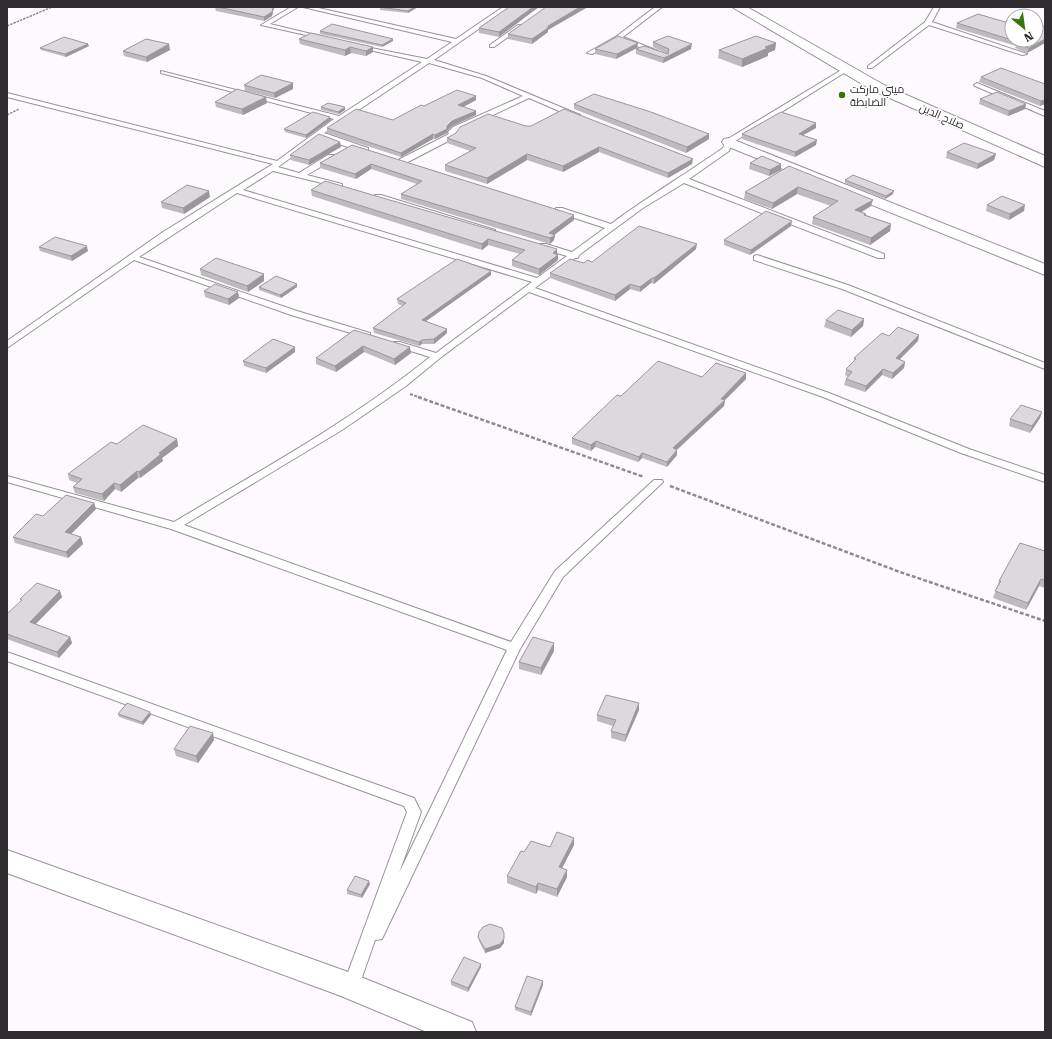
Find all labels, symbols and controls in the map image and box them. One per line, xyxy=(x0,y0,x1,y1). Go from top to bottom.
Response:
north arrow xyxy=(1004,8,1044,48)
text: N xyxy=(1021,29,1035,44)
place label: ميني ماركت الضابطة xyxy=(850,83,904,109)
marker: ميني ماركت الضابطة xyxy=(837,90,847,100)
street label: صلاح الدين xyxy=(917,101,966,133)

